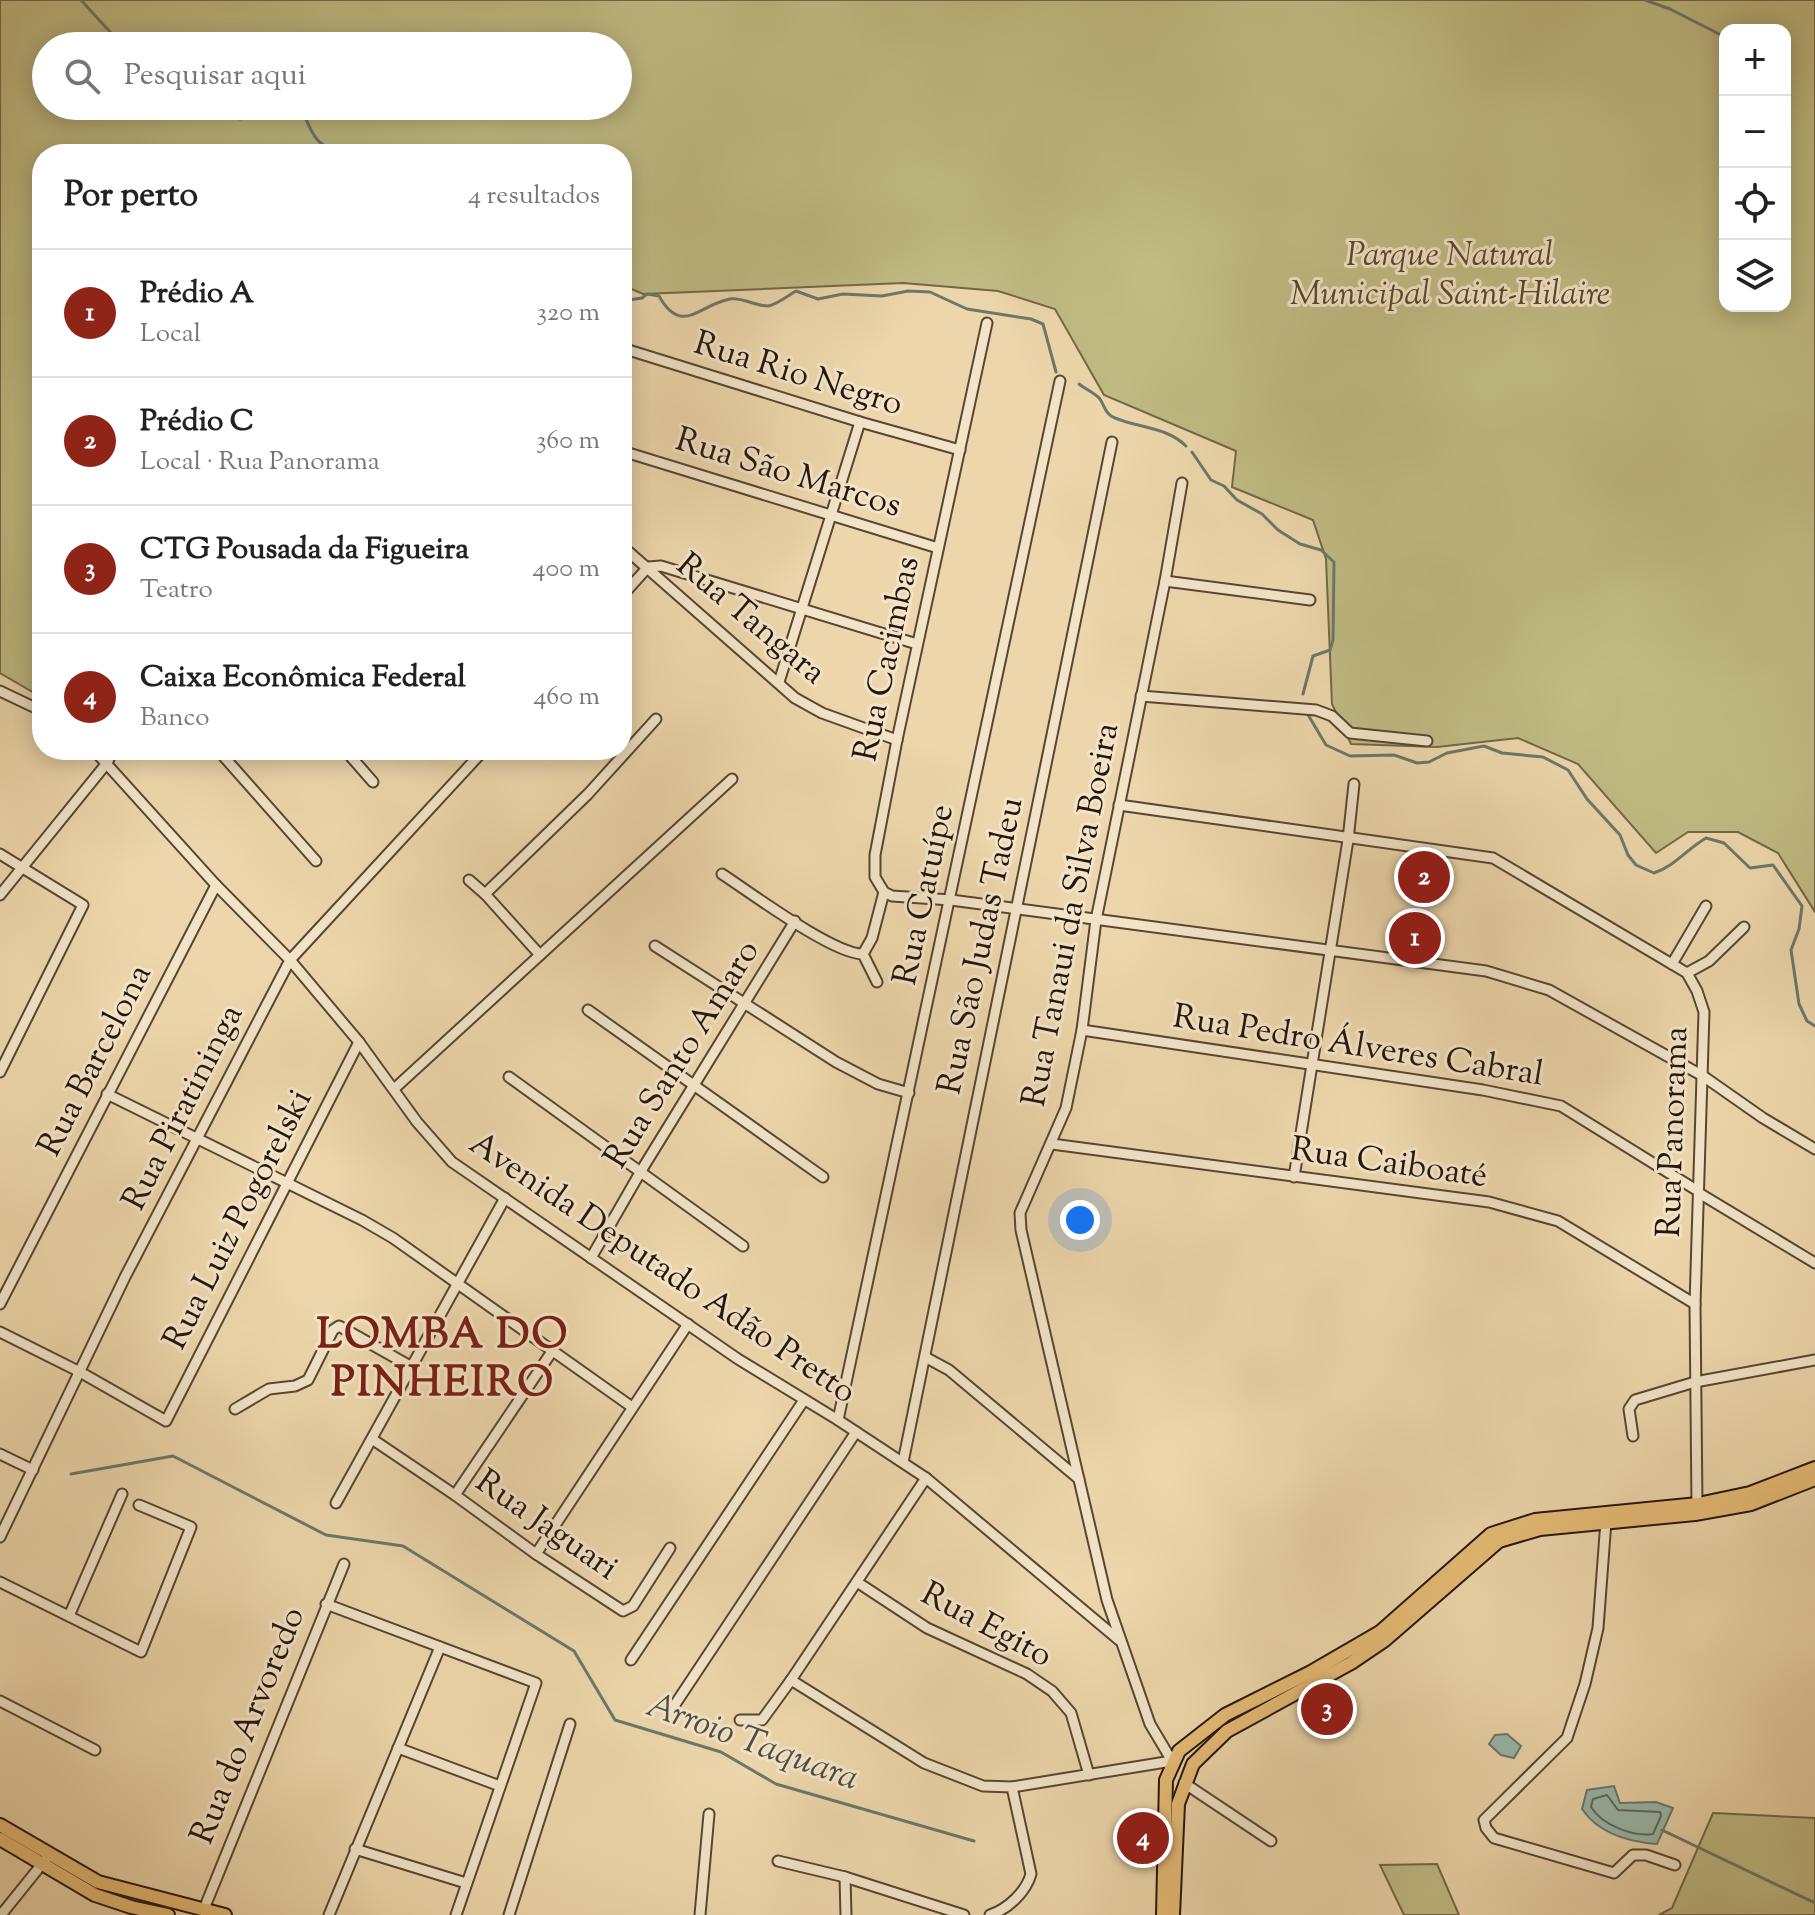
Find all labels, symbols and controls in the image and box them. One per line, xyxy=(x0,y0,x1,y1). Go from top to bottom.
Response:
map controls xyxy=(1719,24,1791,312)
button: + xyxy=(1719,24,1791,96)
search box xyxy=(32,32,632,120)
icon: search xyxy=(60,54,104,98)
text: Pesquisar aqui xyxy=(124,55,306,98)
button: − xyxy=(1719,96,1791,168)
button: locate xyxy=(1719,168,1791,240)
text: Por perto xyxy=(64,172,198,221)
text: 4 resultados xyxy=(468,178,600,215)
park label: Parque Natural Municipal Saint-Hilaire xyxy=(1290,232,1610,320)
button: layers xyxy=(1719,240,1791,312)
text: Prédio A xyxy=(140,273,254,316)
text: 1 xyxy=(86,295,94,332)
text: 320 m xyxy=(537,295,600,332)
text: Local xyxy=(140,316,201,353)
street label: Rua Rio Negro xyxy=(688,320,908,430)
text: Prédio C xyxy=(140,401,254,444)
street label: Rua São Marcos xyxy=(669,416,907,532)
text: 2 xyxy=(84,423,96,460)
text: 360 m xyxy=(536,423,600,460)
text: Local · Rua Panorama xyxy=(140,444,380,481)
text: CTG Pousada da Figueira xyxy=(140,529,469,572)
street label: Rua Tangara xyxy=(664,543,836,697)
text: 3 xyxy=(85,551,95,588)
text: 400 m xyxy=(533,551,600,588)
street label: Rua Cacimbas xyxy=(842,552,934,766)
text: Teatro xyxy=(140,572,213,609)
text: Caixa Econômica Federal xyxy=(140,657,466,700)
text: 4 xyxy=(83,679,97,716)
text: 460 m xyxy=(533,679,600,716)
text: Banco xyxy=(140,700,209,737)
street label: Rua Tanaui da Silva Boeira xyxy=(1011,719,1133,1111)
street label: Rua São Judas Tadeu xyxy=(927,793,1037,1099)
street label: Rua Catuípe xyxy=(882,800,968,990)
pin: 2 xyxy=(1398,847,1450,907)
pin: 1 xyxy=(1389,908,1441,968)
street label: Rua Santo Amaro xyxy=(593,931,773,1179)
street label: Rua Barcelona xyxy=(27,956,165,1166)
street label: Rua Pedro Álveres Cabral xyxy=(1169,994,1547,1100)
street label: Rua Piratininga xyxy=(111,997,257,1219)
street label: Rua Panorama xyxy=(1646,1026,1702,1238)
street label: Rua Luiz Pogorelski xyxy=(152,1081,326,1359)
street label: Avenida Deputado Adão Pretto xyxy=(459,1121,865,1417)
street label: Rua Caiboaté xyxy=(1288,1126,1490,1202)
your location xyxy=(1060,1200,1100,1240)
district label: LOMBA DO PINHEIRO xyxy=(317,1307,569,1415)
street label: Rua Jaguari xyxy=(464,1459,628,1593)
street label: Rua Egito xyxy=(911,1571,1061,1681)
street label: Rua do Arvoredo xyxy=(179,1600,319,1852)
pin: 3 xyxy=(1301,1679,1353,1739)
water label: Arroio Taquara xyxy=(638,1680,866,1806)
pin: 4 xyxy=(1117,1808,1169,1868)

